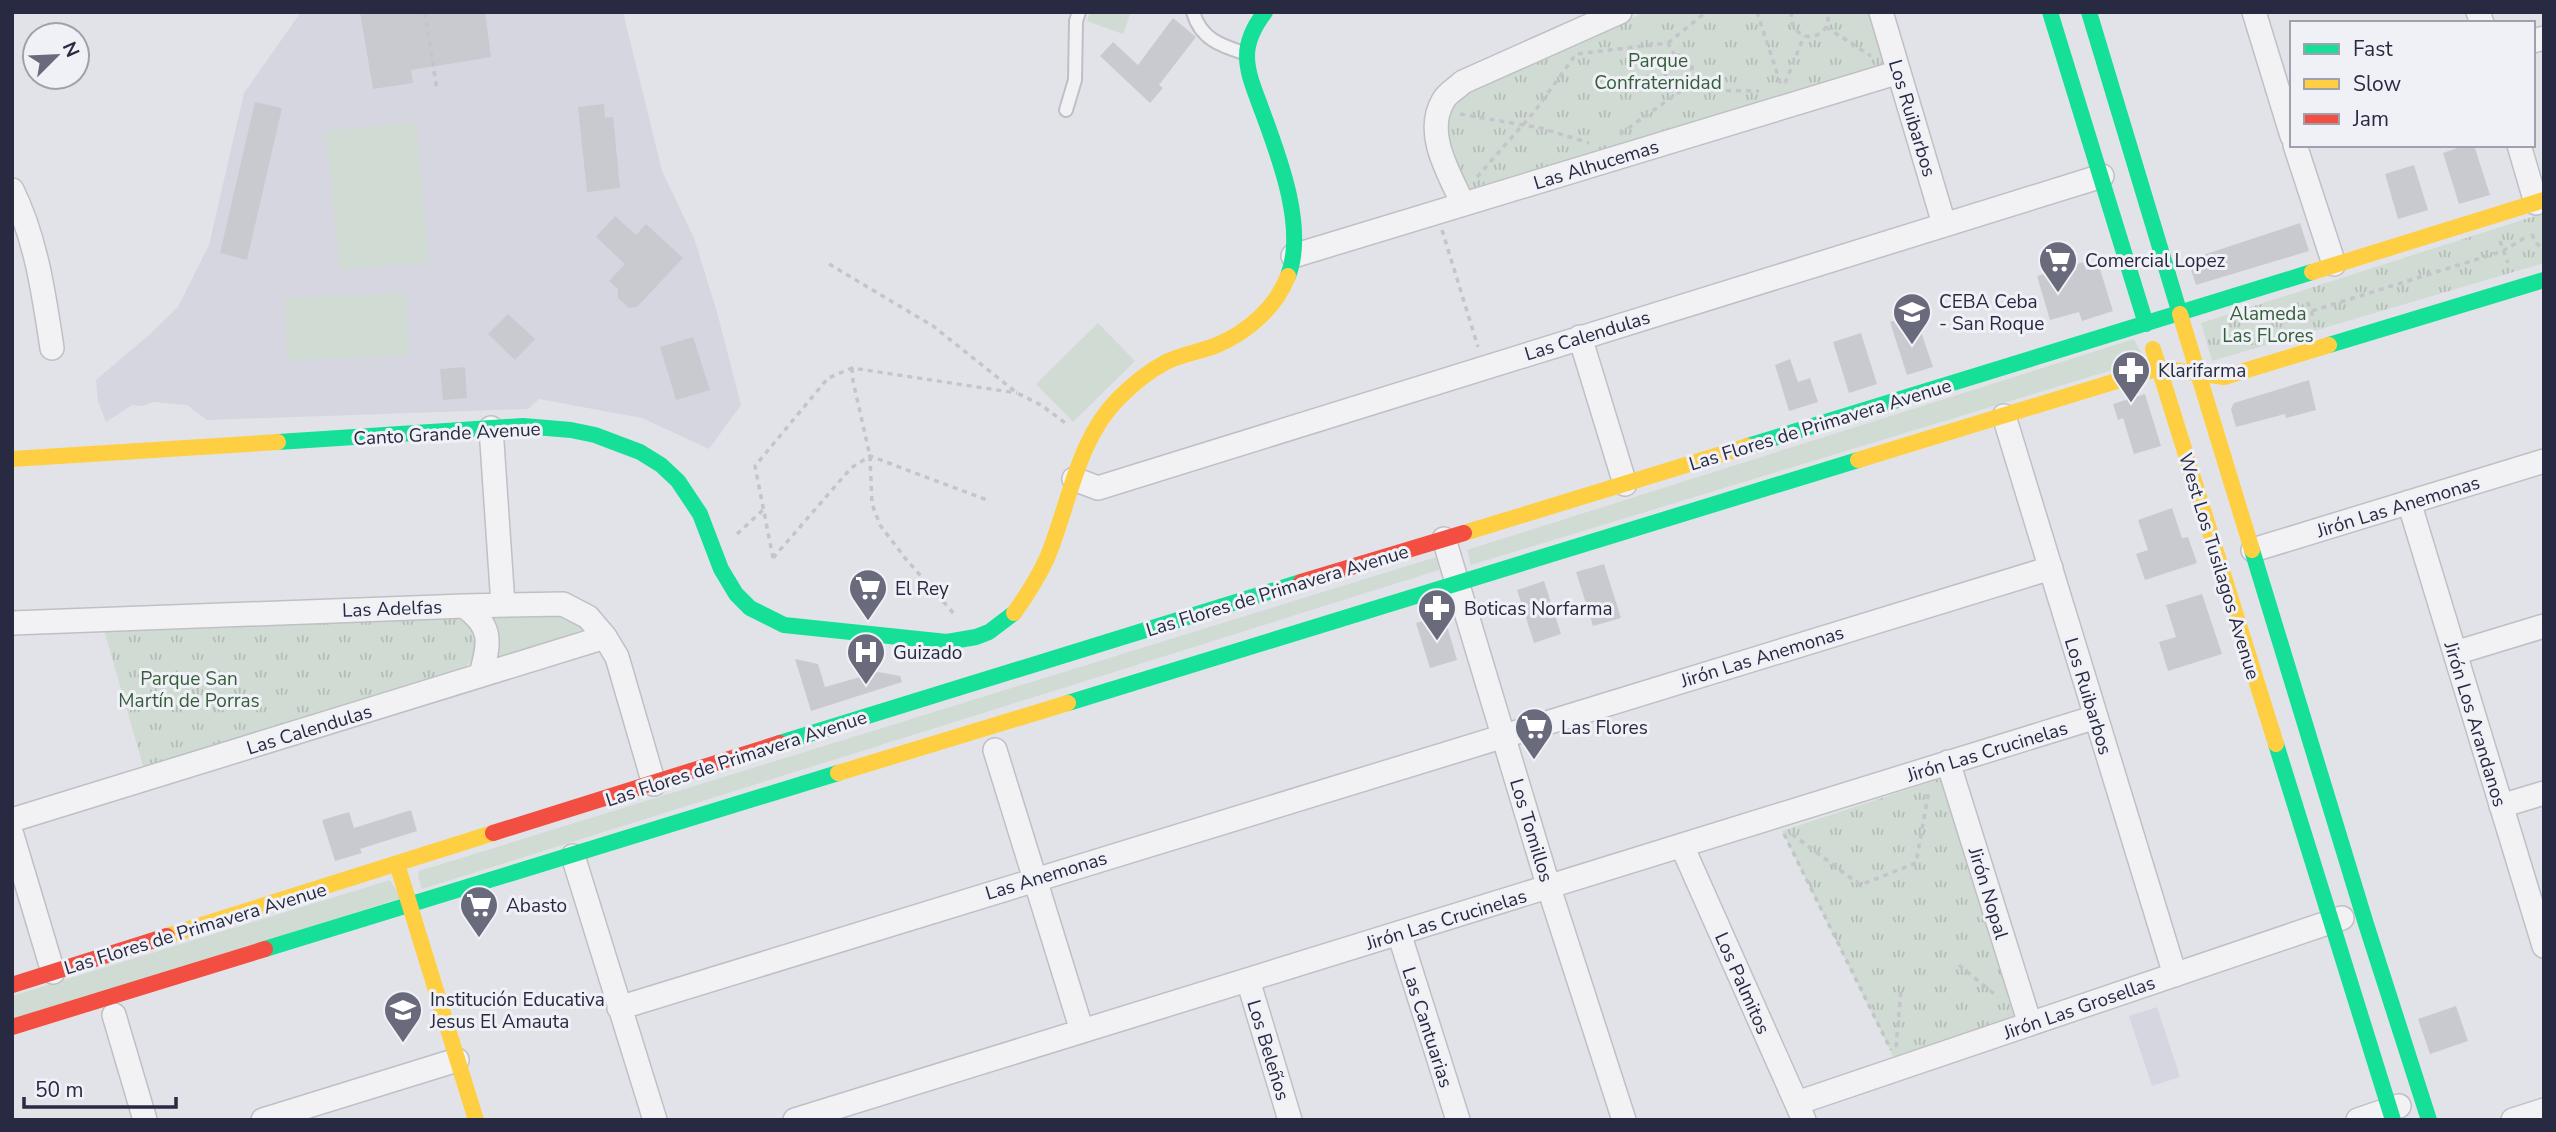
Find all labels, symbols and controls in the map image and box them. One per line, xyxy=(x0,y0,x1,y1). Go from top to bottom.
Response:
north arrow xyxy=(21,21,91,91)
legend xyxy=(2290,21,2535,147)
text: Fast xyxy=(2353,35,2393,63)
text: N xyxy=(56,38,85,61)
park label: Parque Confraternidad xyxy=(1594,48,1722,96)
street label: Los Ruibarbos xyxy=(1882,56,1942,180)
text: Slow xyxy=(2353,70,2402,98)
text: Jam xyxy=(2352,105,2389,133)
street label: Las Alhucemas xyxy=(1531,134,1662,196)
supermarket icon: Comercial Lopez xyxy=(2037,239,2079,294)
place label: Comercial Lopez xyxy=(2085,248,2225,274)
place label: CEBA Ceba - San Roque xyxy=(1939,289,2044,337)
school or university icon: CEBA Ceba - San Roque xyxy=(1891,291,1933,346)
park label: Alameda Las FLores xyxy=(2222,301,2314,349)
street label: Las Calendulas xyxy=(1521,305,1653,367)
pharmacy icon: Klarifarma xyxy=(2110,349,2152,404)
place label: Klarifarma xyxy=(2158,358,2246,384)
street label: Las Flores de Primavera Avenue xyxy=(1686,373,1955,477)
street label: Canto Grande Avenue xyxy=(353,416,541,452)
street label: West Los Tusilagos Avenue xyxy=(2172,450,2266,683)
street label: Jirón Las Anemonas xyxy=(2312,470,2483,544)
street label: Las Flores de Primavera Avenue xyxy=(1143,539,1412,643)
supermarket icon: El Rey xyxy=(847,567,889,622)
place label: El Rey xyxy=(895,576,949,602)
pharmacy icon: Boticas Norfarma xyxy=(1416,587,1458,642)
street label: Las Adelfas xyxy=(341,594,443,624)
place label: Boticas Norfarma xyxy=(1464,596,1613,622)
street label: Jirón Las Anemonas xyxy=(1676,620,1847,694)
hospital icon: Guizado xyxy=(845,631,887,686)
street label: Los Ruibarbos xyxy=(2058,634,2118,758)
street label: Jirón Los Arandanos xyxy=(2437,638,2513,810)
place label: Guizado xyxy=(893,640,962,666)
park label: Parque San Martín de Porras xyxy=(118,666,260,714)
street label: Las Calendulas xyxy=(243,699,375,761)
street label: Las Flores de Primavera Avenue xyxy=(602,704,870,814)
supermarket icon: Las Flores xyxy=(1513,706,1555,761)
place label: Las Flores xyxy=(1561,715,1648,741)
street label: Jirón Las Crucinelas xyxy=(1903,715,2071,789)
street label: Los Tomillos xyxy=(1503,775,1559,885)
street label: Jirón Nopal xyxy=(1961,843,2014,943)
street label: Las Anemonas xyxy=(982,845,1110,907)
street label: Las Flores de Primavera Avenue xyxy=(61,877,330,981)
street label: Jirón Las Crucinelas xyxy=(1362,883,1530,957)
supermarket icon: Abasto xyxy=(458,884,500,939)
place label: Abasto xyxy=(506,893,567,919)
street label: Los Palmitos xyxy=(1708,928,1776,1038)
street label: Las Cantuarias xyxy=(1395,964,1459,1091)
street label: Jirón Las Grosellas xyxy=(1999,970,2159,1046)
place label: Institución Educativa Jesus El Amauta xyxy=(429,987,605,1035)
school or university icon: Institución Educativa Jesus El Amauta xyxy=(382,989,424,1044)
street label: Los Beleños xyxy=(1240,997,1296,1104)
scale bar xyxy=(24,1066,177,1110)
text: 50 m xyxy=(35,1076,84,1104)

